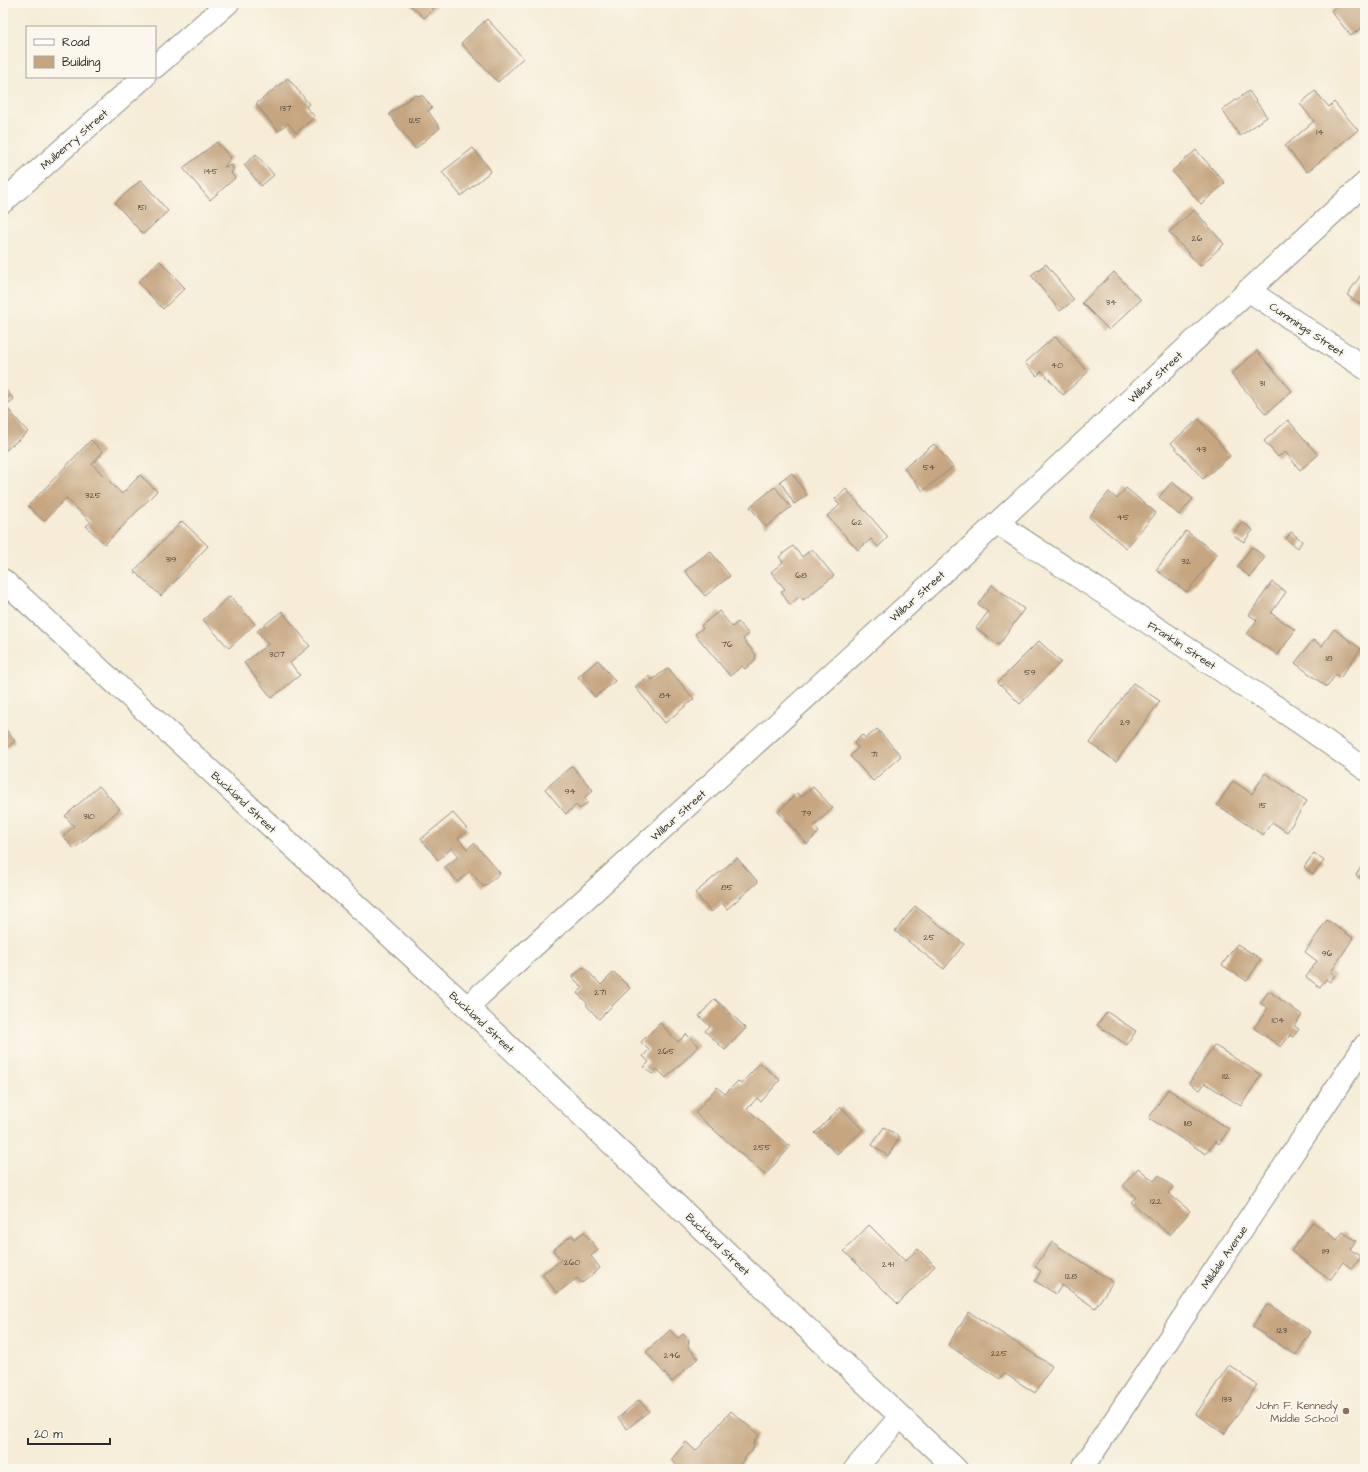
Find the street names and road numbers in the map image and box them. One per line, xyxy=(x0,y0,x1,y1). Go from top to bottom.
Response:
street label: Mulberry Street xyxy=(37,105,112,174)
street label: Cummings Street xyxy=(1266,299,1348,361)
street label: Wilbur Street xyxy=(1125,348,1186,407)
street label: Wilbur Street xyxy=(886,567,949,625)
street label: Franklin Street xyxy=(1145,618,1219,673)
street label: Buckland Street xyxy=(208,768,280,837)
street label: Wilbur Street xyxy=(647,786,710,844)
street label: Buckland Street xyxy=(446,988,518,1057)
street label: Buckland Street xyxy=(682,1210,753,1279)
street label: Milldale Avenue xyxy=(1198,1223,1251,1292)

